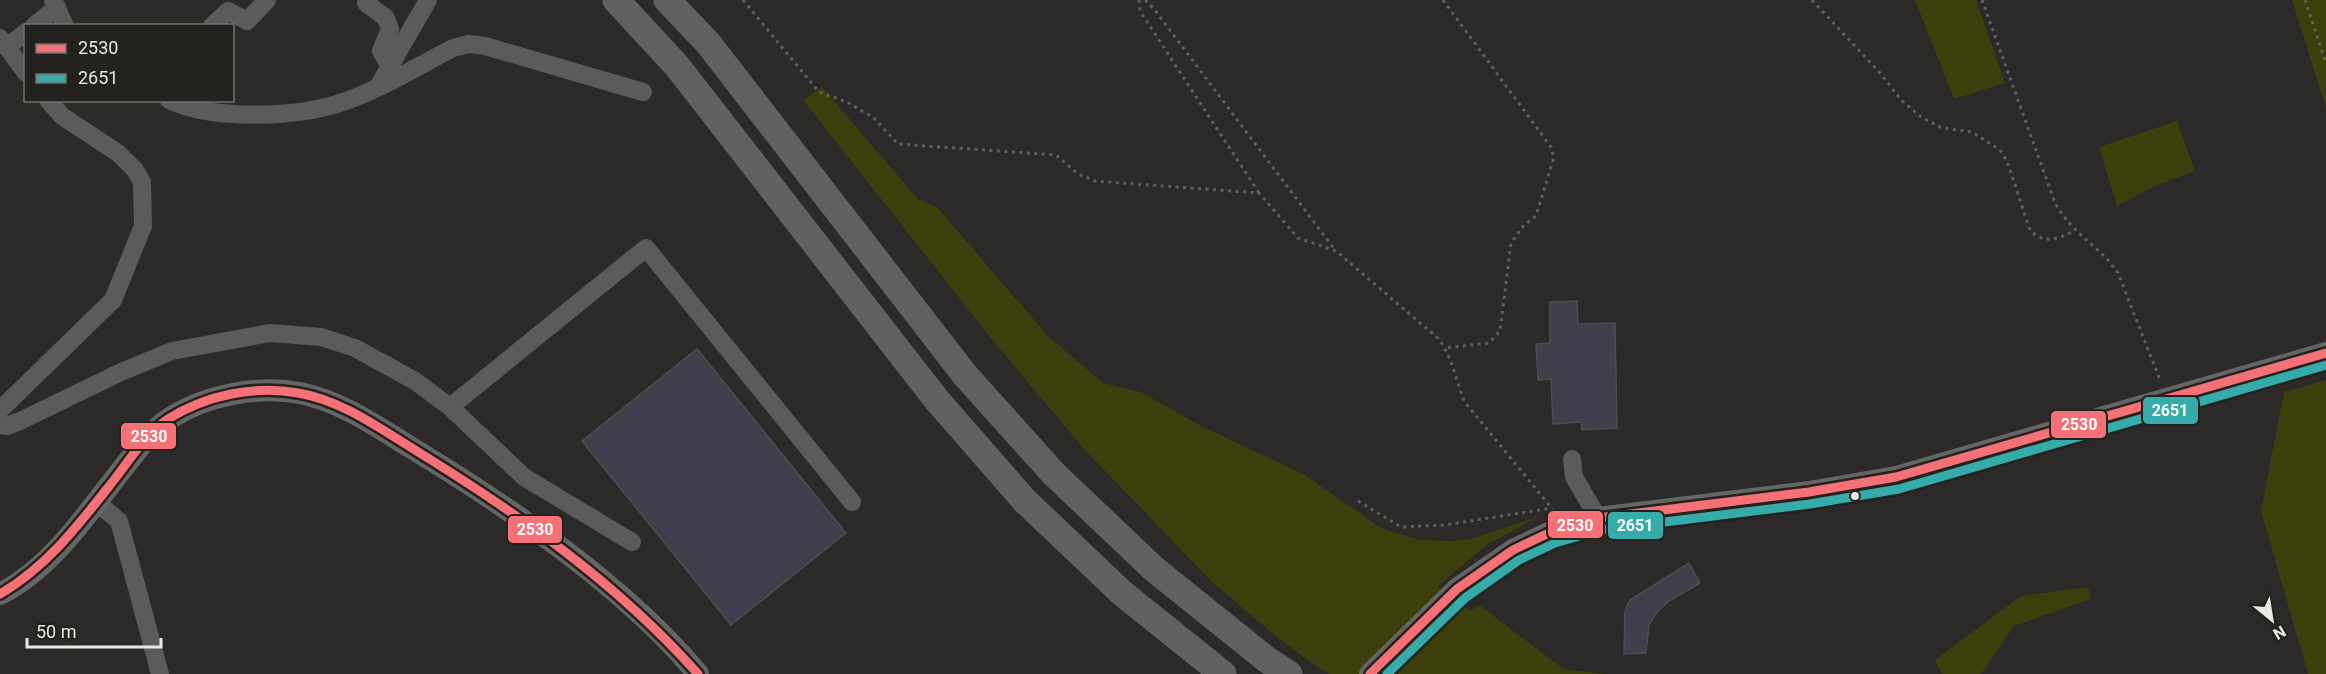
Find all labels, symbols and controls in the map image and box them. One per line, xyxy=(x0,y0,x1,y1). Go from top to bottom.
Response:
legend xyxy=(24,24,234,102)
text: 2530 xyxy=(78,37,118,58)
text: 2651 xyxy=(78,67,118,88)
line badge: 2651 xyxy=(2142,396,2199,425)
text: 2651 xyxy=(2152,401,2188,420)
line badge: 2530 xyxy=(2050,410,2107,439)
text: 2530 xyxy=(2061,415,2097,434)
line badge: 2530 xyxy=(120,422,177,450)
text: 2530 xyxy=(131,427,167,446)
unlabelled marker xyxy=(1849,490,1861,502)
line badge: 2530 xyxy=(1547,510,1604,539)
line badge: 2651 xyxy=(1607,511,1664,540)
line badge: 2530 xyxy=(507,515,563,544)
text: 2530 xyxy=(1557,516,1593,535)
text: 2651 xyxy=(1617,516,1653,535)
text: 2530 xyxy=(517,520,553,539)
north arrow xyxy=(2242,590,2302,650)
scale bar xyxy=(27,611,160,649)
text: 50 m xyxy=(36,621,76,642)
text: N xyxy=(2270,622,2289,644)

